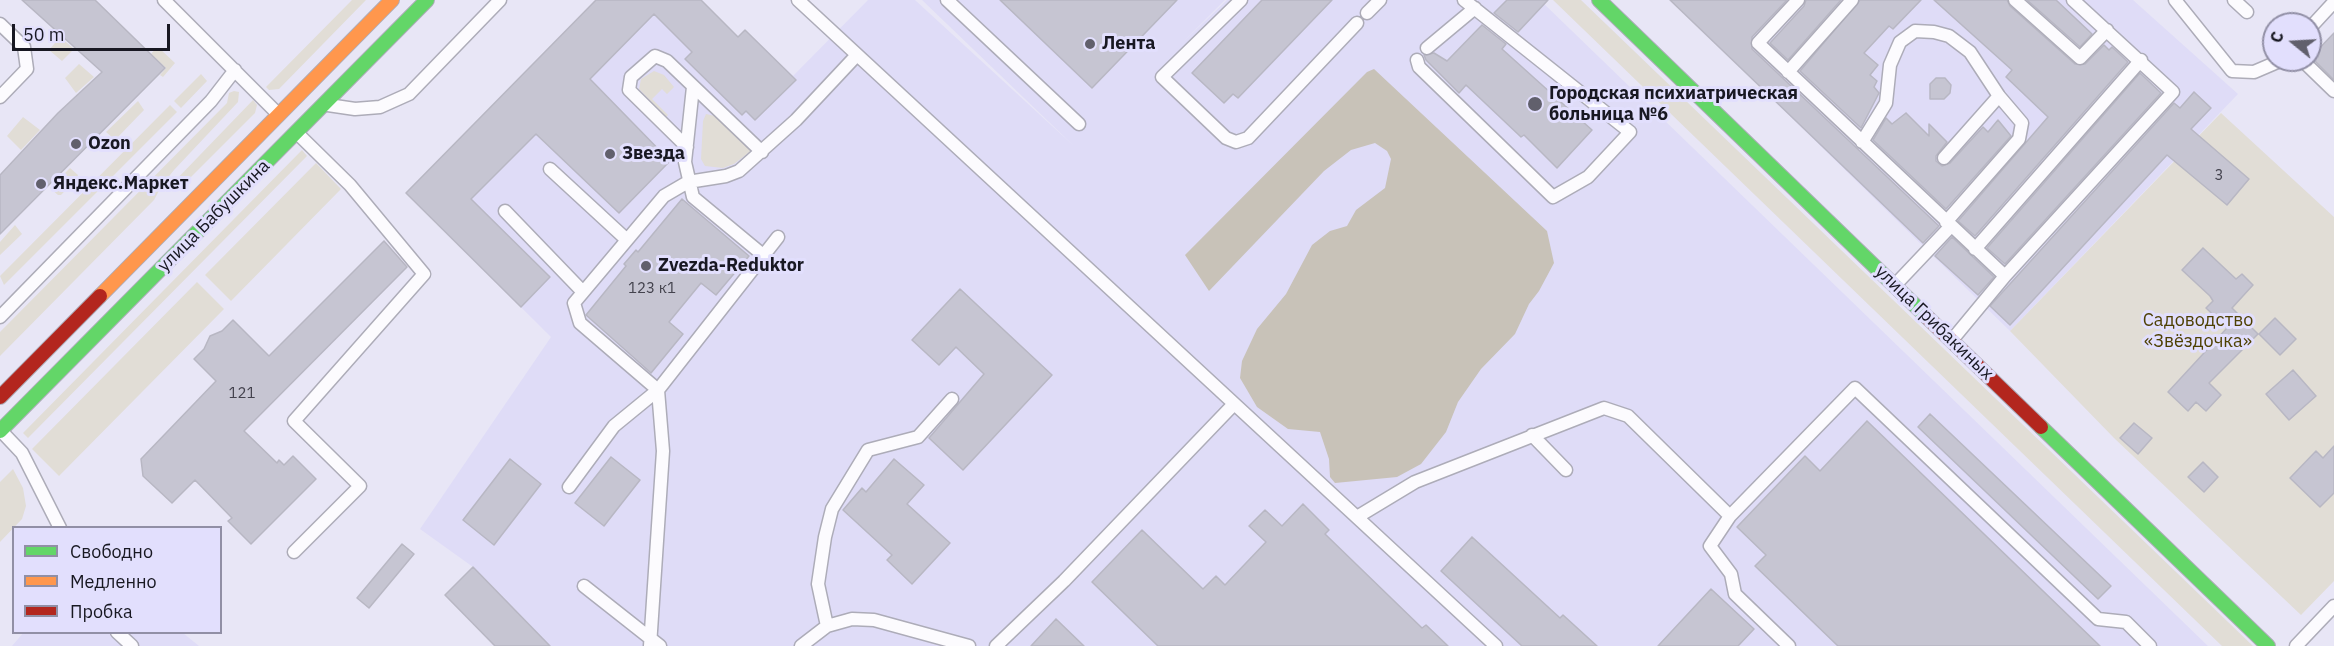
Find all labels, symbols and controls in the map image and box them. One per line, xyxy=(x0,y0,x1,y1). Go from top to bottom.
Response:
scale bar xyxy=(15,12,172,50)
north arrow xyxy=(2262,12,2322,72)
text: 50 m xyxy=(23,23,65,46)
text: С xyxy=(2266,29,2288,45)
place label: Лента xyxy=(1102,33,1155,55)
marker: Лента xyxy=(1083,37,1097,51)
place label: Городская психиатрическая больница №6 xyxy=(1549,83,1798,125)
marker: Городская психиатрическая больница №6 xyxy=(1526,95,1544,113)
place label: Ozon xyxy=(88,133,131,155)
marker: Ozon xyxy=(69,137,83,151)
place label: Звезда xyxy=(622,143,685,165)
marker: Звезда xyxy=(603,147,617,161)
street label: улица Бабушкина xyxy=(154,156,274,276)
house number: 3 xyxy=(2215,167,2223,185)
place label: Яндекс.Маркет xyxy=(53,173,189,195)
marker: Яндекс.Маркет xyxy=(34,177,48,191)
place label: Zvezda-Reduktor xyxy=(658,255,804,277)
marker: Zvezda-Reduktor xyxy=(639,259,653,273)
street label: улица Грибакиных xyxy=(1870,261,1998,385)
house number: 123 к1 xyxy=(628,280,676,298)
park label: Садоводство «Звёздочка» xyxy=(2143,310,2253,352)
house number: 121 xyxy=(229,385,255,403)
legend xyxy=(12,526,222,634)
text: Свободно xyxy=(70,540,153,563)
text: Медленно xyxy=(70,570,157,593)
text: Пробка xyxy=(70,600,133,623)

